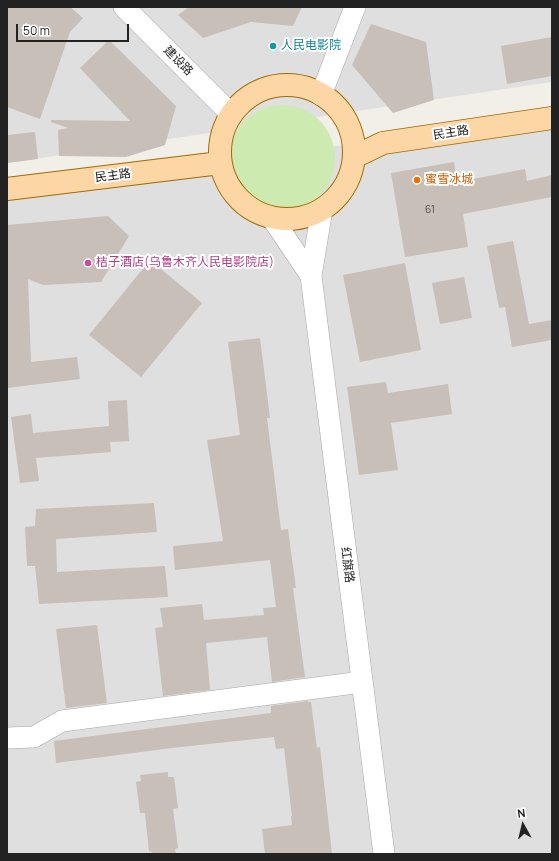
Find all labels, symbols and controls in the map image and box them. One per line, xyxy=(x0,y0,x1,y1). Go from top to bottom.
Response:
scale bar xyxy=(18,16,131,42)
text: 50 m xyxy=(23,22,50,39)
place label: 人民电影院 xyxy=(281,39,341,53)
marker: 人民电影院 xyxy=(268,41,278,51)
street label: 建设路 xyxy=(160,43,196,79)
street label: 民主路 xyxy=(432,123,470,143)
street label: 民主路 xyxy=(94,167,132,185)
place label: 蜜雪冰城 xyxy=(425,173,473,187)
marker: 蜜雪冰城 xyxy=(412,175,422,185)
house number: 61 xyxy=(425,204,435,216)
place label: 桔子酒店(乌鲁木齐人民电影院店) xyxy=(96,256,274,270)
marker: 桔子酒店(乌鲁木齐人民电影院店) xyxy=(83,258,93,268)
street label: 红旗路 xyxy=(338,546,356,584)
north arrow xyxy=(503,805,543,845)
text: N xyxy=(516,805,526,821)

